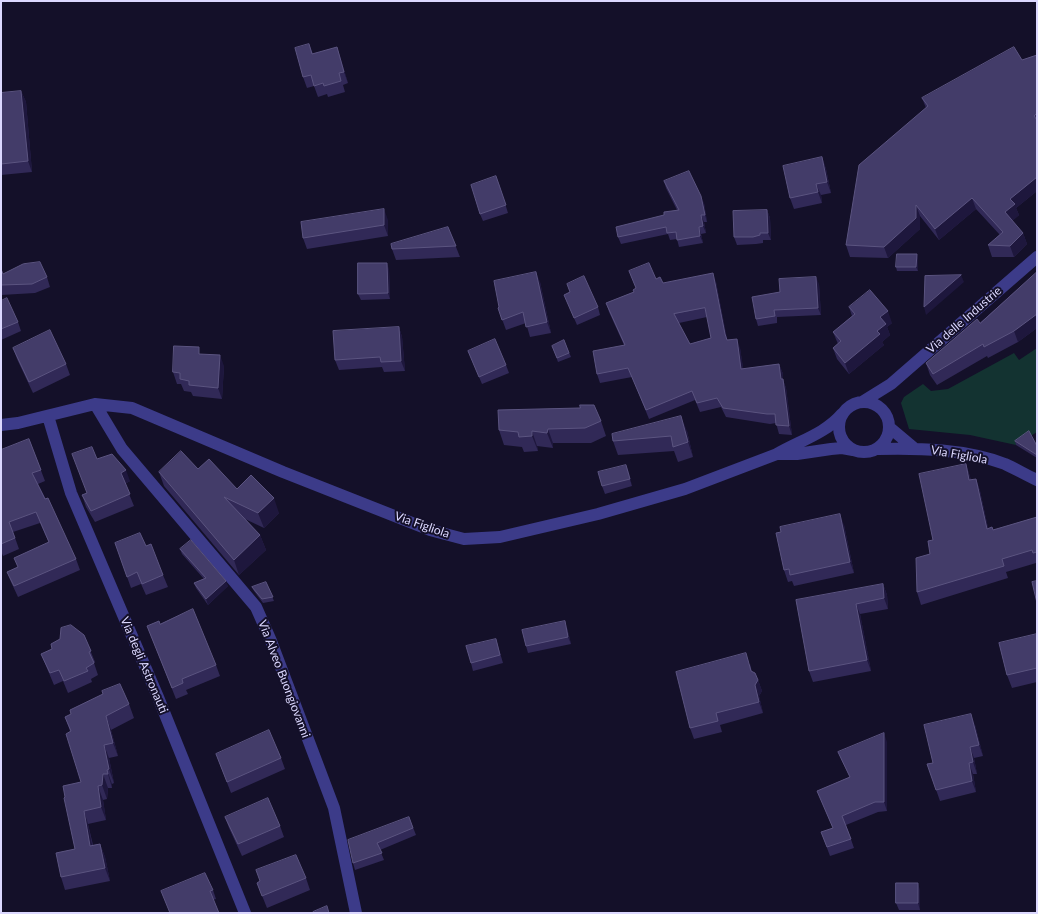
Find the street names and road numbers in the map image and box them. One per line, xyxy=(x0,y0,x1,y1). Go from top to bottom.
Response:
street label: Via delle Industrie xyxy=(924,284,1004,356)
street label: Via Figliola xyxy=(930,443,988,467)
street label: Via Figliola xyxy=(393,509,451,541)
street label: Via degli Astronauti xyxy=(117,615,171,715)
street label: Via Alveo Buongiovanni xyxy=(255,618,313,740)

